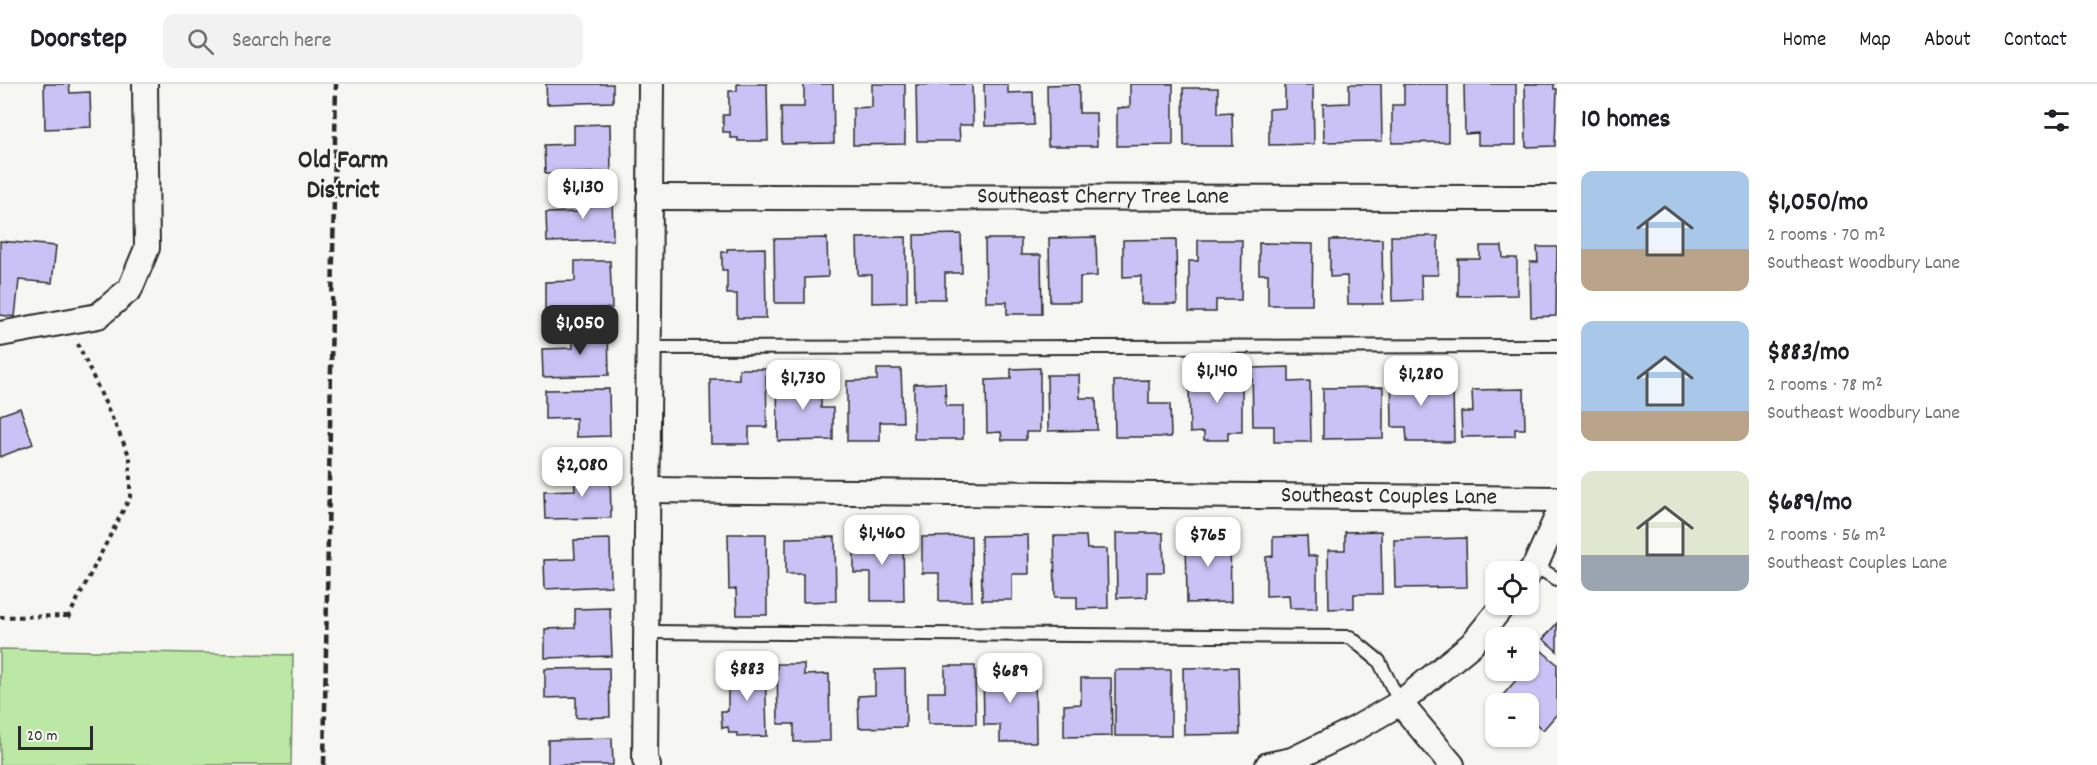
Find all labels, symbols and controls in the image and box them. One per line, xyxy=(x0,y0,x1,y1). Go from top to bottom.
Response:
search box xyxy=(163,14,583,68)
text: Doorstep xyxy=(30,21,127,61)
icon: search xyxy=(184,25,217,58)
text: Search here xyxy=(232,26,332,57)
text: Home xyxy=(1782,26,1826,56)
text: Map xyxy=(1859,26,1891,56)
text: About xyxy=(1924,26,1971,56)
text: Contact xyxy=(2004,26,2067,56)
text: 10 homes xyxy=(1581,102,1671,139)
icon: filters xyxy=(2040,104,2073,137)
district label: Old Farm District xyxy=(298,143,388,210)
pin: $1,130 xyxy=(534,169,632,220)
text: $1,130 xyxy=(562,174,604,202)
street label: Southeast Cherry Tree Lane xyxy=(977,180,1229,215)
text: $1,050/mo xyxy=(1767,185,1868,222)
icon: home xyxy=(1629,195,1701,267)
text: 2 rooms · 70 m² xyxy=(1767,222,1886,250)
text: Southeast Woodbury Lane xyxy=(1767,250,1960,278)
pin: $1,050 xyxy=(531,305,629,356)
text: $1,050 xyxy=(555,310,605,338)
text: $883/mo xyxy=(1767,335,1849,372)
icon: home xyxy=(1629,345,1701,417)
pin: $1,140 xyxy=(1168,353,1266,404)
pin: $1,280 xyxy=(1372,356,1470,407)
text: $1,140 xyxy=(1196,358,1238,386)
pin: $1,730 xyxy=(754,360,852,411)
text: $1,280 xyxy=(1398,361,1444,389)
text: $1,730 xyxy=(780,365,826,393)
text: 2 rooms · 78 m² xyxy=(1767,372,1883,400)
text: Southeast Woodbury Lane xyxy=(1767,400,1960,428)
pin: $2,080 xyxy=(533,447,631,498)
text: $2,080 xyxy=(556,452,608,480)
street label: Southeast Couples Lane xyxy=(1281,479,1497,515)
text: $689/mo xyxy=(1767,485,1852,522)
icon: home xyxy=(1629,495,1701,567)
pin: $1,460 xyxy=(833,515,931,566)
pin: $765 xyxy=(1172,517,1244,568)
text: $1,460 xyxy=(858,520,906,548)
text: $765 xyxy=(1190,522,1226,550)
text: 2 rooms · 56 m² xyxy=(1767,522,1886,550)
text: Southeast Couples Lane xyxy=(1767,550,1947,578)
map controls xyxy=(1485,561,1539,747)
button: locate xyxy=(1485,561,1539,615)
button: + xyxy=(1485,627,1539,681)
pin: $883 xyxy=(711,651,783,702)
pin: $689 xyxy=(974,653,1046,704)
text: $883 xyxy=(729,656,765,684)
text: $689 xyxy=(991,658,1029,686)
button: − xyxy=(1485,693,1539,747)
scale bar xyxy=(18,723,93,750)
text: 20 m xyxy=(27,725,57,748)

